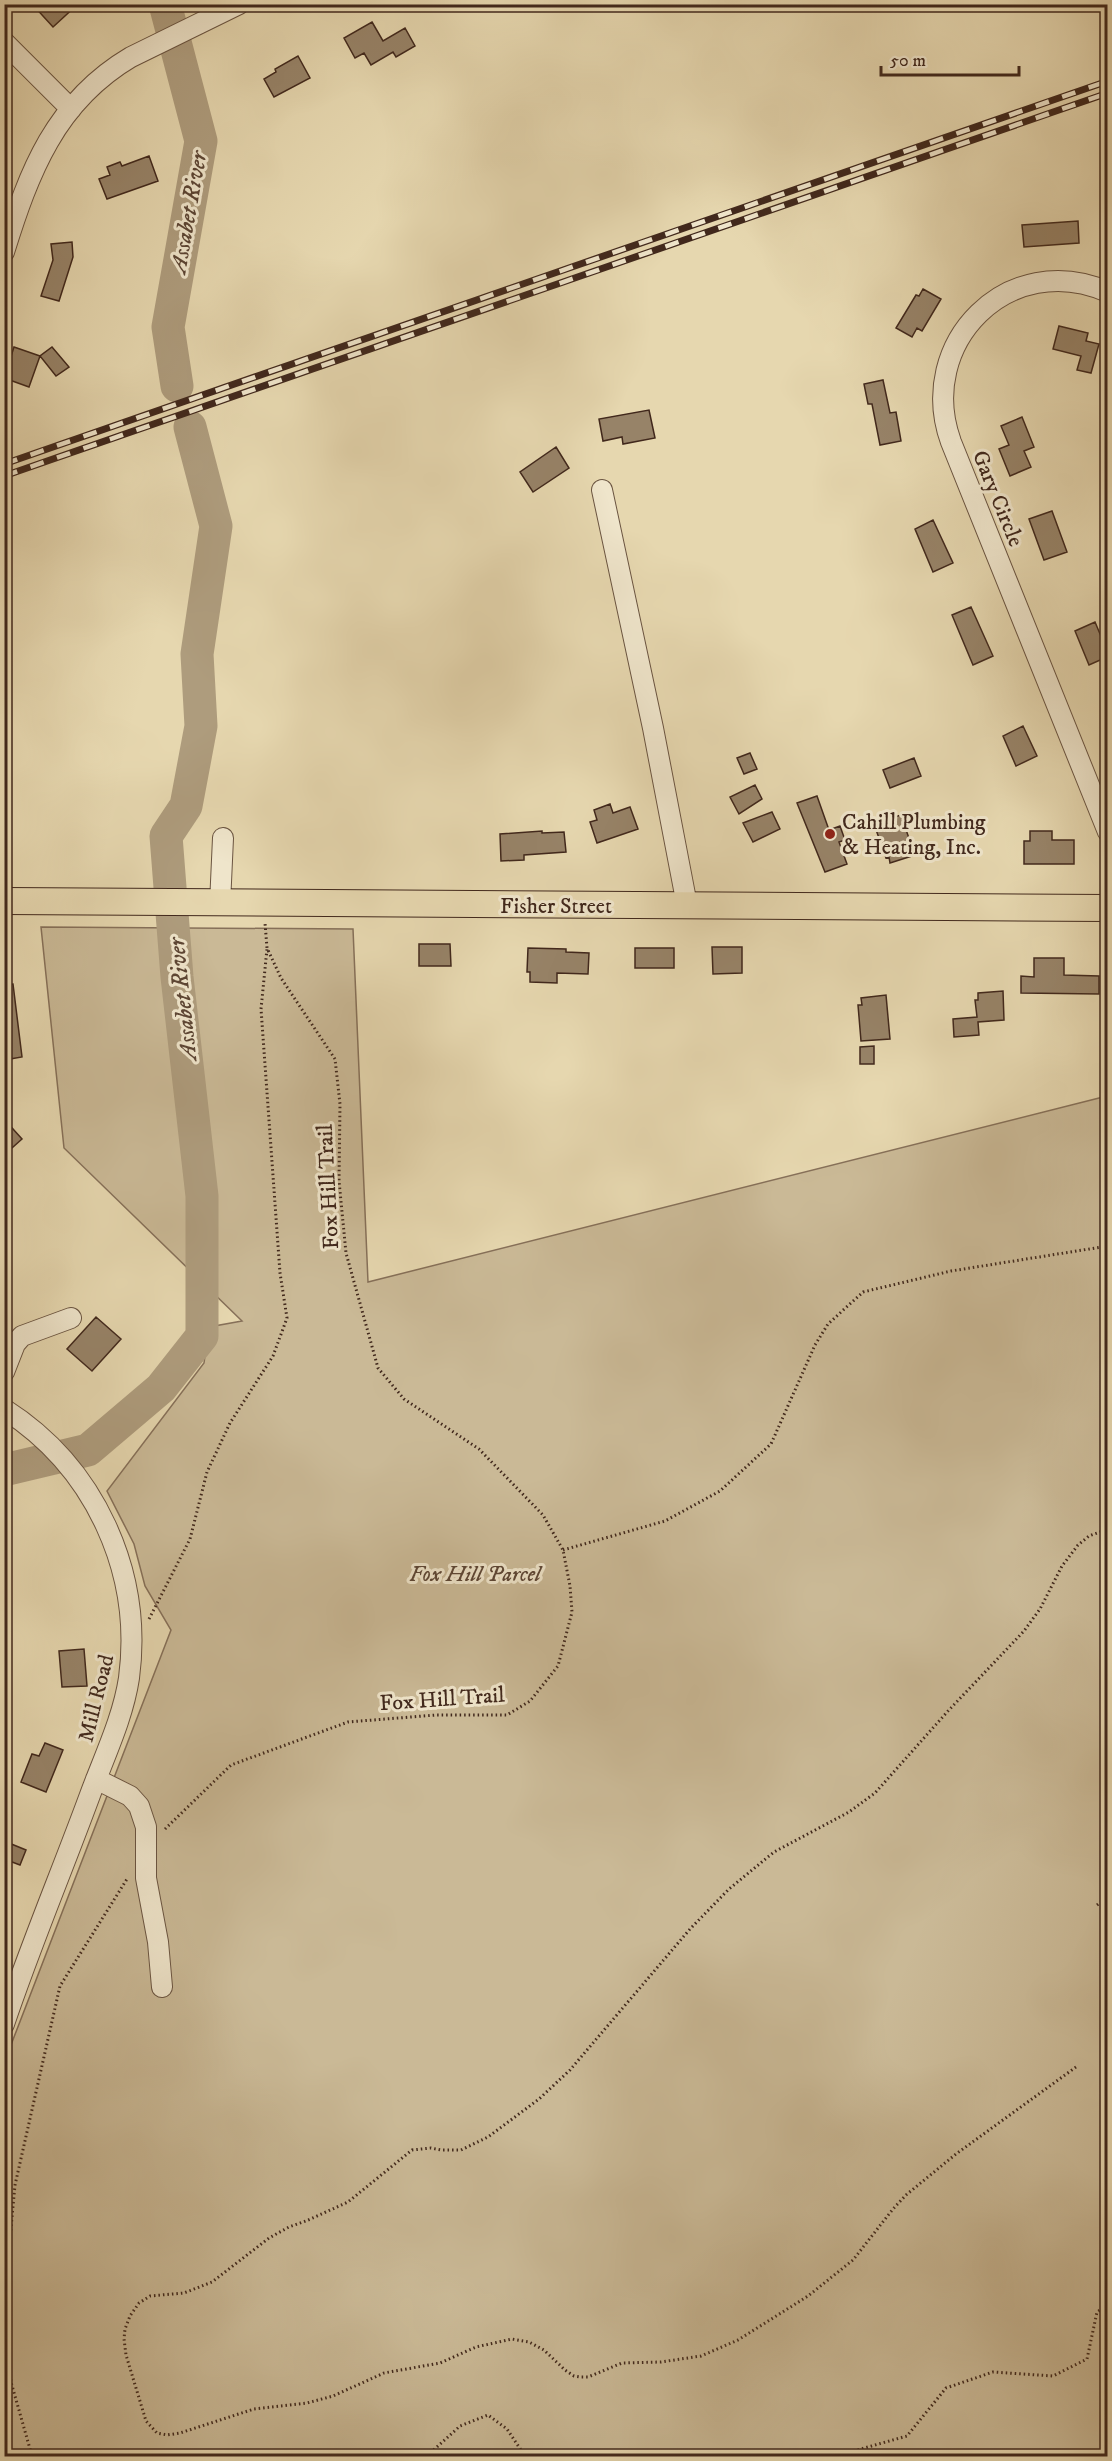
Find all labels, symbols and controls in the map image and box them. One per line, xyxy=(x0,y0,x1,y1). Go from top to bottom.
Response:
scale bar xyxy=(881,39,1019,77)
text: 50 m xyxy=(890,50,926,72)
water label: Assabet River xyxy=(163,147,215,278)
street label: Gary Circle xyxy=(966,446,1029,551)
place label: Cahill Plumbing & Heating, Inc. xyxy=(842,809,986,861)
marker: Cahill Plumbing & Heating, Inc. xyxy=(823,827,837,841)
street label: Fisher Street xyxy=(500,893,612,920)
water label: Assabet River xyxy=(161,934,205,1064)
street label: Fox Hill Trail xyxy=(312,1123,345,1250)
park label: Fox Hill Parcel xyxy=(409,1561,543,1588)
street label: Mill Road xyxy=(73,1652,120,1745)
street label: Fox Hill Trail xyxy=(379,1682,506,1717)

